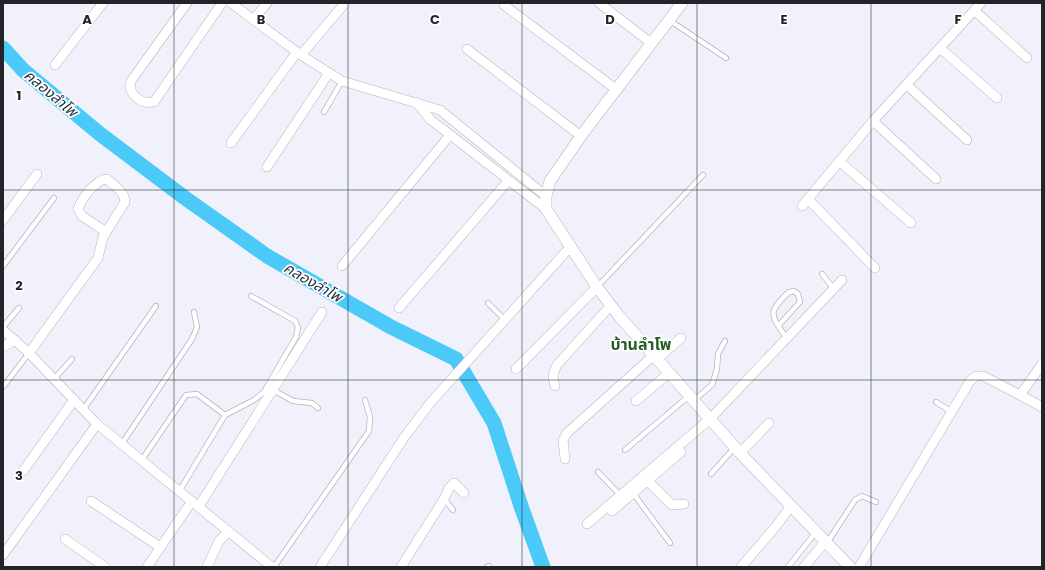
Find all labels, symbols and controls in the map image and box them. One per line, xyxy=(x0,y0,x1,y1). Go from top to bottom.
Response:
text: A xyxy=(82,10,92,29)
text: B xyxy=(257,10,266,29)
text: C xyxy=(430,10,440,29)
text: D xyxy=(605,10,615,29)
text: E xyxy=(780,10,788,29)
text: F xyxy=(954,10,962,29)
water label: คลองลำโพ xyxy=(20,64,83,123)
text: 1 xyxy=(17,86,21,105)
water label: คลองลำโพ xyxy=(280,257,347,308)
text: 2 xyxy=(15,276,23,295)
district label: บ้านลำโพ xyxy=(611,333,672,356)
text: 3 xyxy=(15,466,23,485)

